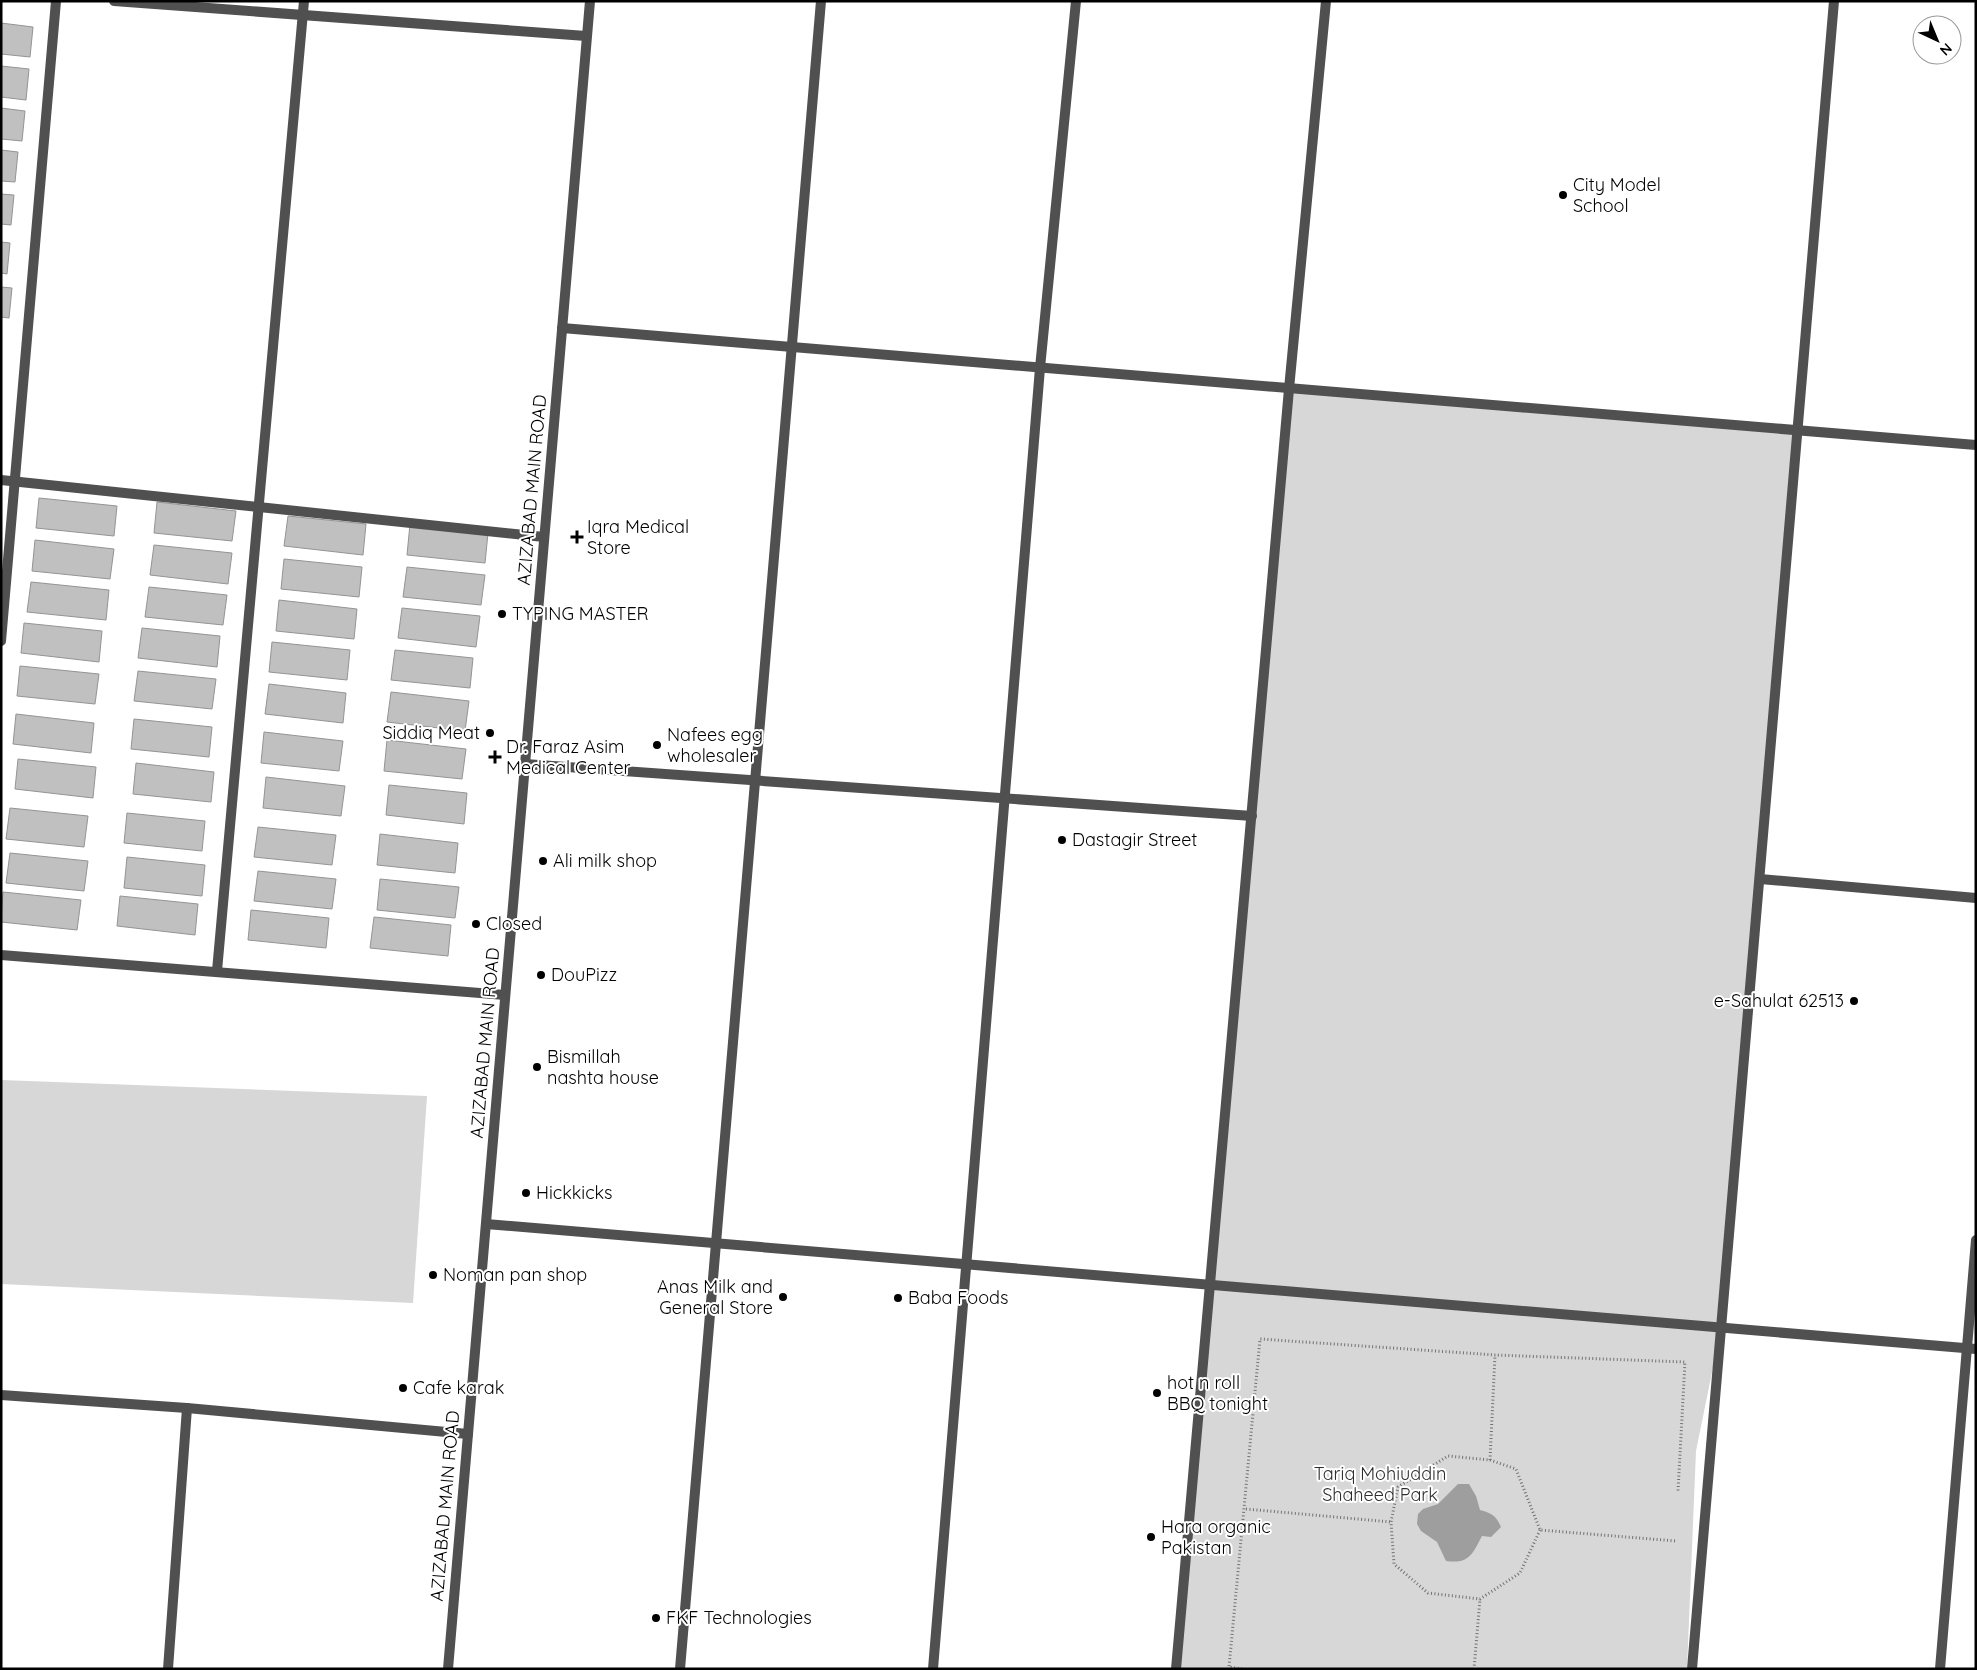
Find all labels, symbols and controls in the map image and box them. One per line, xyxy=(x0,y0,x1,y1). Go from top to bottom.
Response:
north arrow xyxy=(1912,15,1962,65)
text: N xyxy=(1936,39,1956,59)
place label: City Model School xyxy=(1573,173,1661,217)
marker: City Model School xyxy=(1557,189,1569,201)
street label: AZIZABAD MAIN ROAD xyxy=(512,394,551,586)
place label: Iqra Medical Store xyxy=(587,515,689,559)
marker: Iqra Medical Store xyxy=(571,531,583,543)
place label: TYPING MASTER xyxy=(512,602,649,625)
marker: TYPING MASTER xyxy=(496,608,508,620)
place label: Siddiq Meat xyxy=(382,721,480,744)
place label: Nafees egg wholesaler xyxy=(667,723,763,767)
marker: Siddiq Meat xyxy=(484,727,496,739)
place label: Dr. Faraz Asim Medical Center xyxy=(506,735,631,779)
marker: Nafees egg wholesaler xyxy=(651,739,663,751)
marker: Dr. Faraz Asim Medical Center xyxy=(488,750,502,764)
place label: Dastagir Street xyxy=(1072,828,1197,851)
marker: Dastagir Street xyxy=(1056,834,1068,846)
place label: Ali milk shop xyxy=(553,849,657,872)
marker: Ali milk shop xyxy=(537,855,549,867)
place label: Closed xyxy=(486,912,542,935)
marker: Closed xyxy=(470,918,482,930)
street label: AZIZABAD MAIN ROAD xyxy=(465,947,504,1139)
place label: DouPizz xyxy=(551,963,617,986)
marker: DouPizz xyxy=(535,969,547,981)
place label: e-Sahulat 62513 xyxy=(1714,989,1844,1012)
marker: e-Sahulat 62513 xyxy=(1848,995,1860,1007)
place label: Bismillah nashta house xyxy=(547,1045,659,1089)
marker: Bismillah nashta house xyxy=(531,1061,543,1073)
place label: Hickkicks xyxy=(536,1181,612,1204)
marker: Hickkicks xyxy=(520,1187,532,1199)
place label: Noman pan shop xyxy=(443,1263,587,1286)
marker: Noman pan shop xyxy=(427,1269,439,1281)
place label: Anas Milk and General Store xyxy=(657,1275,773,1319)
place label: Baba Foods xyxy=(908,1286,1008,1309)
marker: Anas Milk and General Store xyxy=(777,1291,789,1303)
marker: Baba Foods xyxy=(892,1292,904,1304)
place label: hot n roll BBQ tonight xyxy=(1167,1371,1268,1415)
place label: Cafe karak xyxy=(413,1376,504,1399)
marker: Cafe karak xyxy=(397,1382,409,1394)
marker: hot n roll BBQ tonight xyxy=(1151,1387,1163,1399)
street label: AZIZABAD MAIN ROAD xyxy=(425,1410,464,1602)
park label: Tariq Mohiuddin Shaheed Park xyxy=(1314,1462,1446,1506)
place label: Hara organic Pakistan xyxy=(1161,1515,1271,1559)
marker: Hara organic Pakistan xyxy=(1145,1531,1157,1543)
place label: FKF Technologies xyxy=(666,1606,812,1629)
marker: FKF Technologies xyxy=(650,1612,662,1624)

